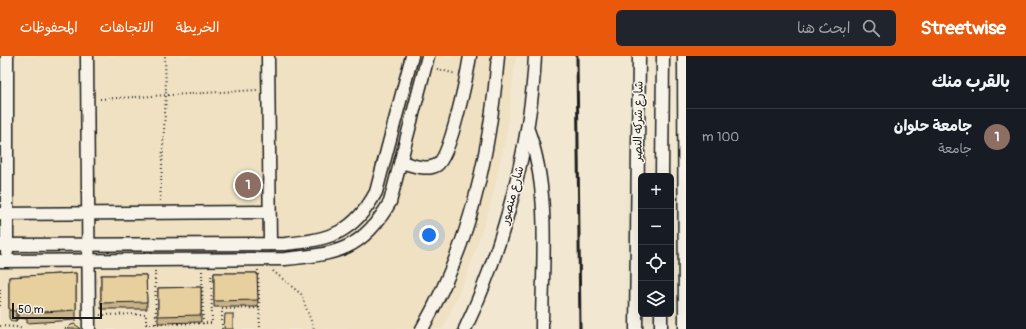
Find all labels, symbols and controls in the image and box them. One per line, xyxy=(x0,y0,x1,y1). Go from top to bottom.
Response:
search box xyxy=(616,10,896,46)
text: Streetwise xyxy=(920,16,1006,40)
icon: search xyxy=(860,17,882,39)
text: المحفوظات xyxy=(20,19,78,36)
text: الاتجاهات xyxy=(100,19,154,36)
text: الخريطة xyxy=(176,19,219,36)
text: ابحث هنا xyxy=(797,19,850,38)
text: بالقرب منك xyxy=(932,71,1010,92)
street label: شارع شركه النصر xyxy=(630,81,648,162)
text: جامعة حلوان xyxy=(894,117,972,136)
text: 100 m xyxy=(702,129,739,145)
text: 1 xyxy=(994,129,1000,145)
text: جامعة xyxy=(938,141,972,157)
street label: شارع منصور xyxy=(497,164,528,227)
pin: 1 xyxy=(235,170,261,200)
map controls xyxy=(638,173,674,317)
button: + xyxy=(638,173,674,209)
button: − xyxy=(638,209,674,245)
your location xyxy=(419,225,439,245)
button: locate xyxy=(638,245,674,281)
button: layers xyxy=(638,281,674,317)
scale bar xyxy=(12,301,102,320)
text: 50 m xyxy=(18,303,44,316)

